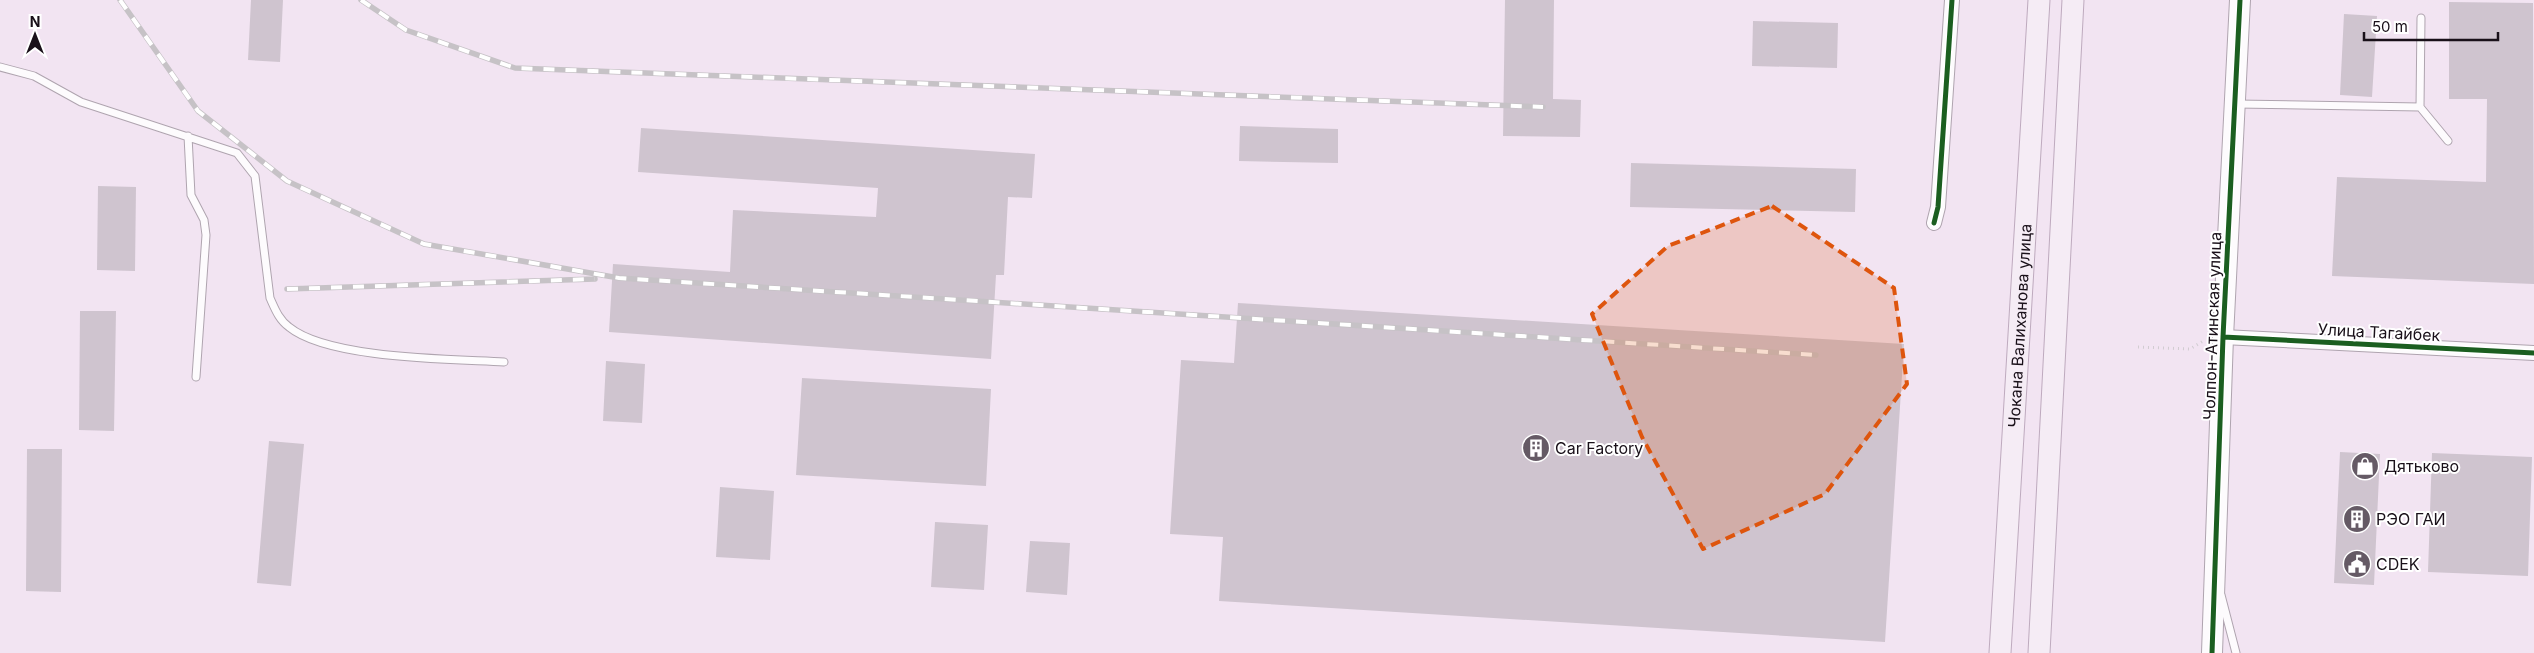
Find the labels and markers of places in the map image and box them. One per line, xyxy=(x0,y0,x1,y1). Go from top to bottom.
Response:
building icon: Car Factory xyxy=(1521,433,1551,463)
place label: Car Factory xyxy=(1555,438,1643,458)
shop icon: Дятьково xyxy=(2350,451,2380,481)
place label: Дятьково xyxy=(2384,456,2459,476)
building icon: РЭО ГАИ xyxy=(2342,504,2372,534)
place label: РЭО ГАИ xyxy=(2376,509,2446,529)
public building icon: CDEK xyxy=(2342,549,2372,579)
place label: CDEK xyxy=(2376,554,2420,574)

